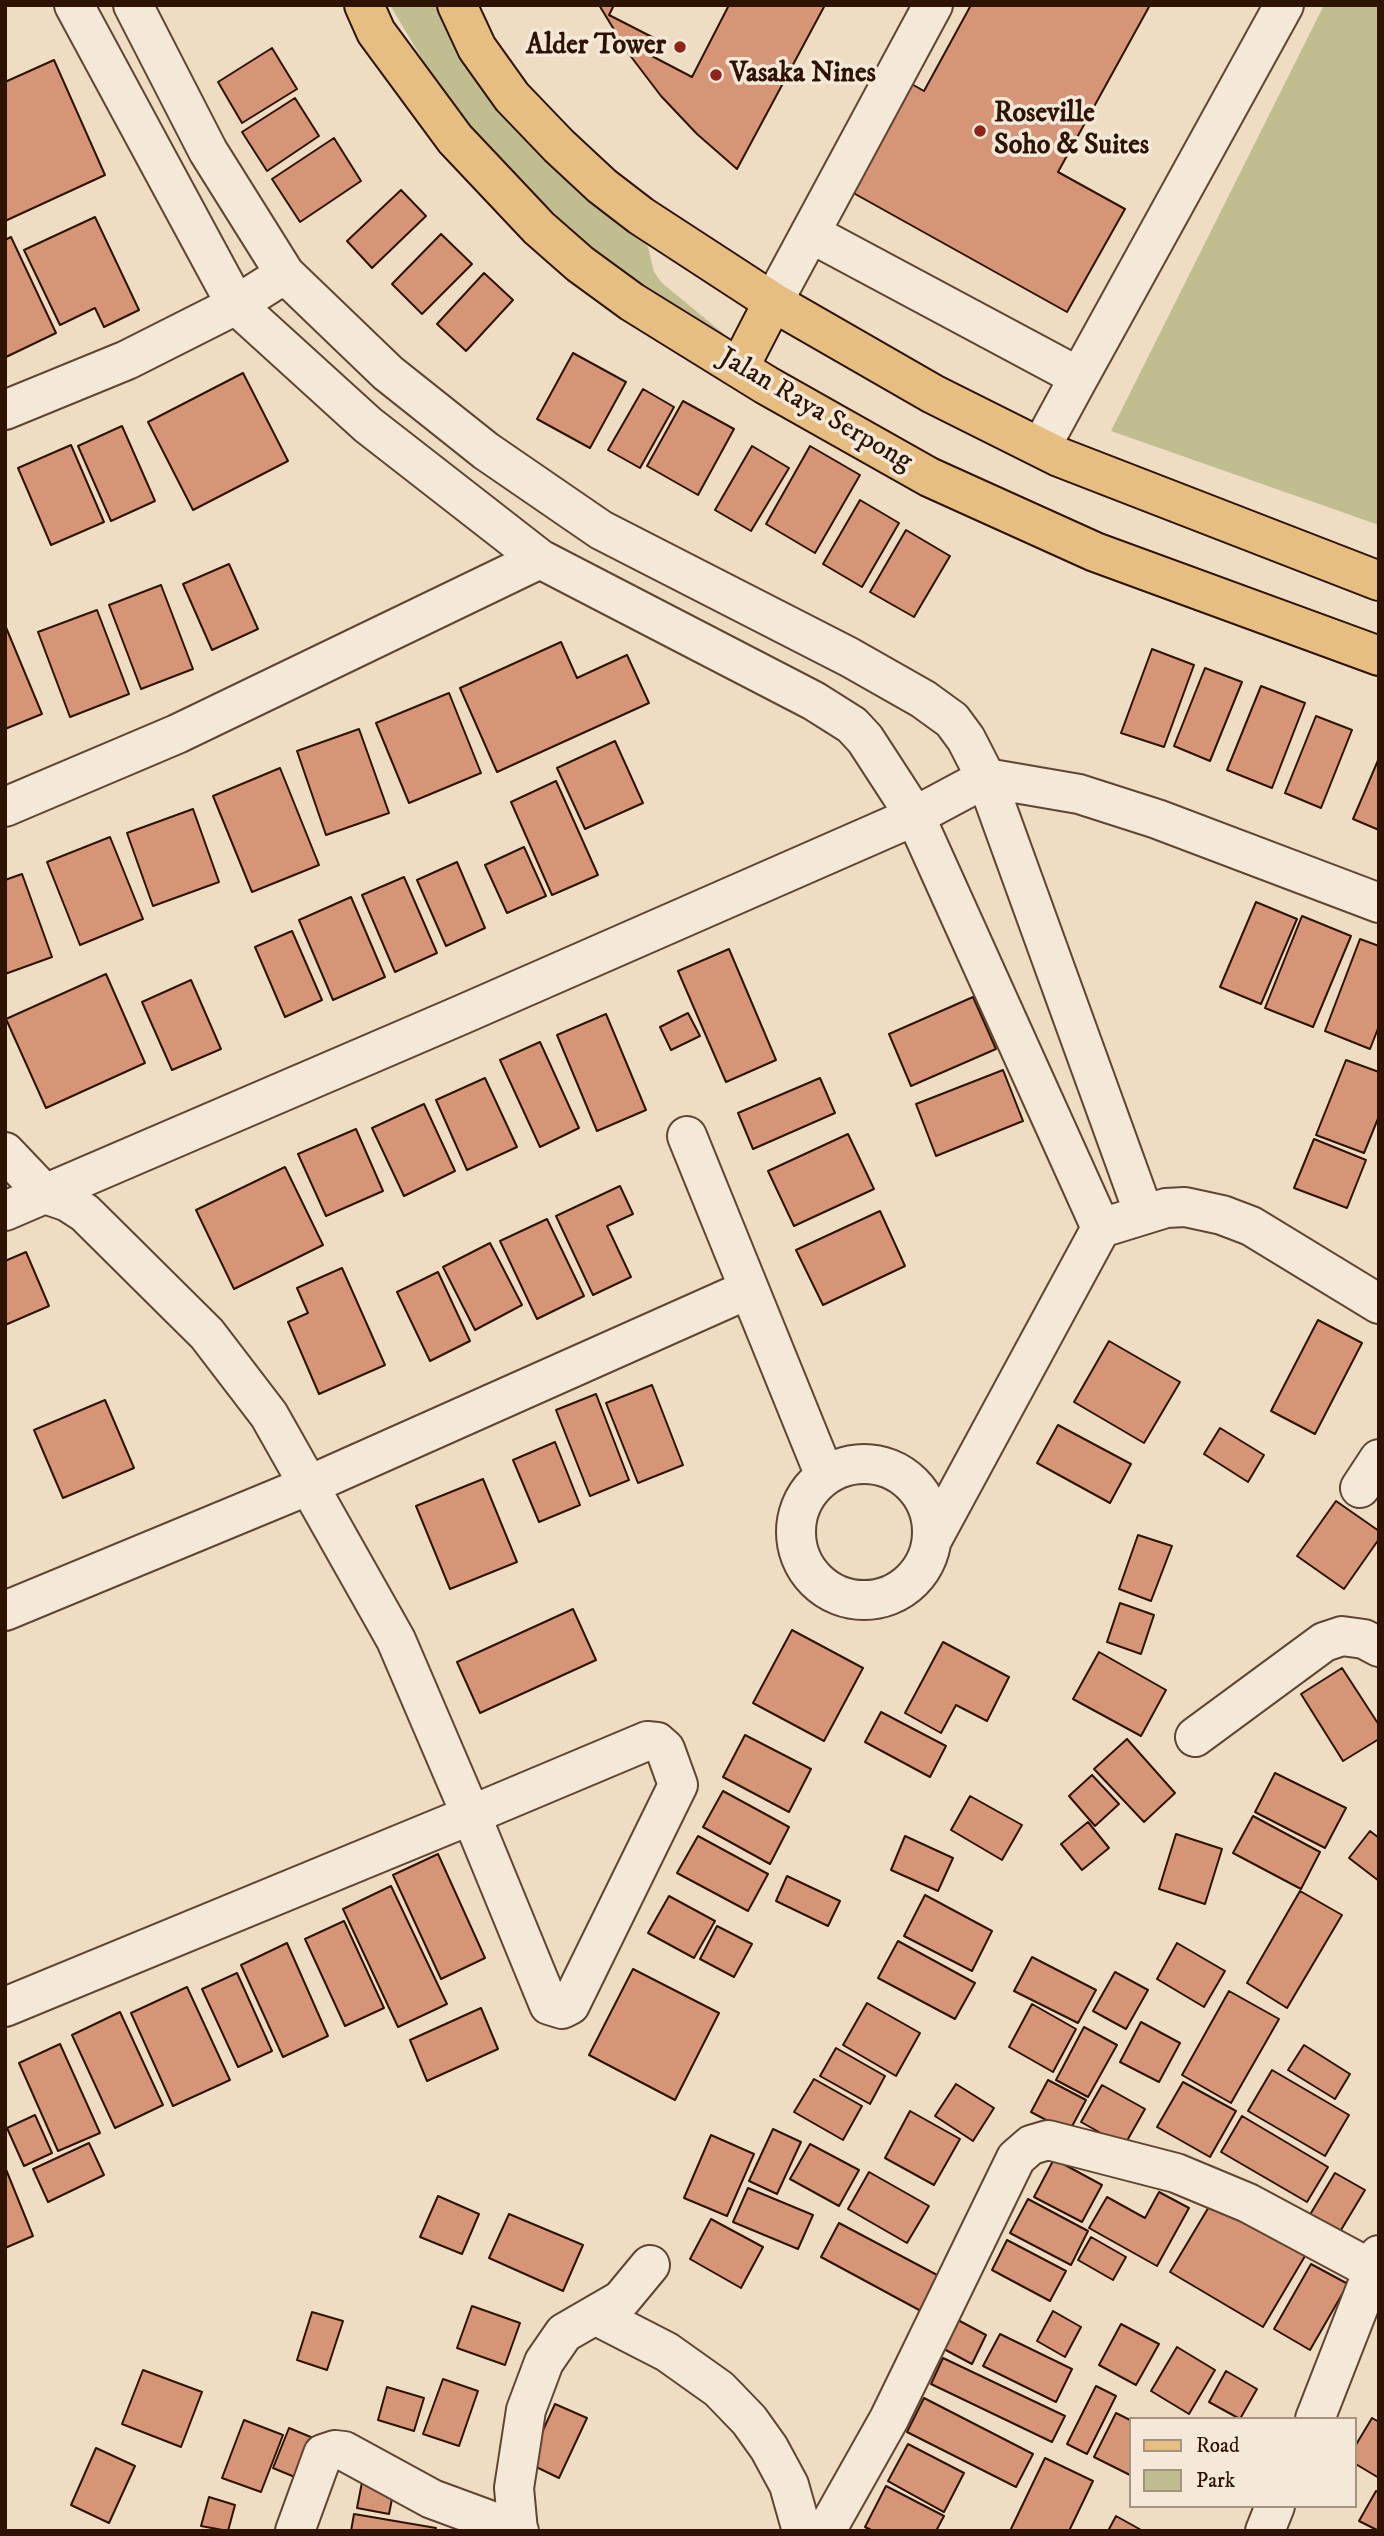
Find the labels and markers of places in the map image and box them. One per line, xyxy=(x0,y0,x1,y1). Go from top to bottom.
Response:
place label: Alder Tower xyxy=(526,30,666,64)
marker: Alder Tower xyxy=(672,39,688,55)
place label: Vasaka Nines xyxy=(730,58,876,92)
marker: Vasaka Nines xyxy=(708,67,724,83)
place label: Roseville Soho & Suites xyxy=(994,98,1149,164)
marker: Roseville Soho & Suites xyxy=(972,123,988,139)

